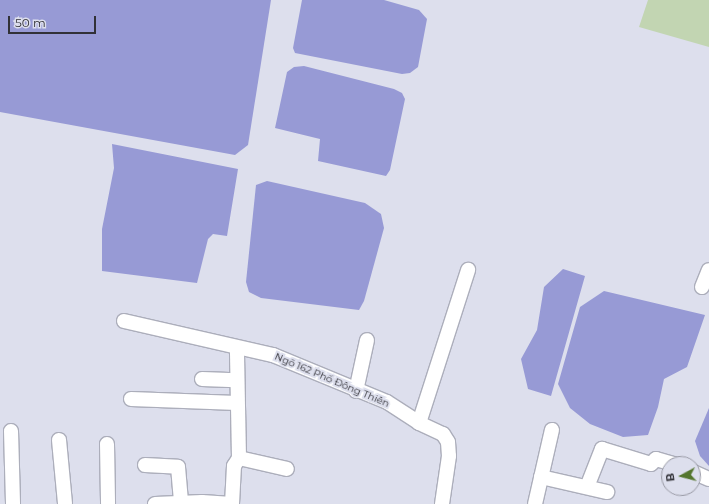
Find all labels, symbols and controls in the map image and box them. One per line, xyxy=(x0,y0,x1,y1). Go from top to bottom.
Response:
scale bar xyxy=(10,8,98,34)
text: 50 m xyxy=(15,15,46,30)
street label: Ngõ 162 Phố Đông Thiên xyxy=(273,350,391,410)
north arrow xyxy=(661,456,701,496)
text: B xyxy=(663,472,678,482)

